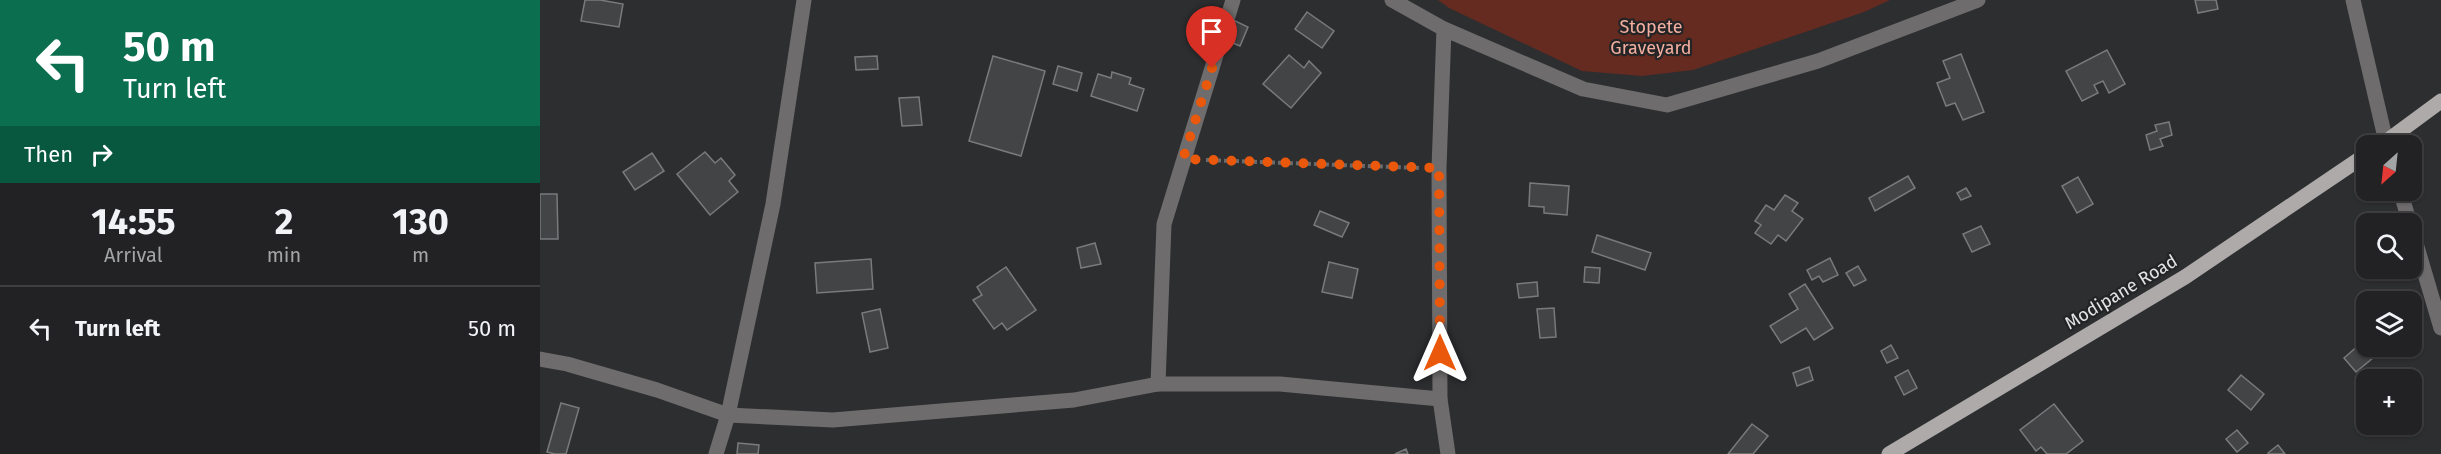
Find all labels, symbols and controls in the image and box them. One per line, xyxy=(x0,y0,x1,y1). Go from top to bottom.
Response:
pin xyxy=(1186,6,1237,68)
icon: arrive xyxy=(1195,15,1228,48)
park label: Stopete Graveyard xyxy=(1610,16,1692,59)
text: 50 m xyxy=(123,22,216,72)
icon: left xyxy=(24,24,102,102)
text: Turn left xyxy=(123,73,226,105)
north arrow xyxy=(2356,135,2422,201)
map controls xyxy=(2356,135,2422,435)
icon: right xyxy=(85,138,118,171)
text: Then xyxy=(24,141,73,168)
text: 14:55 xyxy=(91,200,176,244)
text: 2 xyxy=(275,200,293,244)
text: 130 xyxy=(392,200,449,244)
button: search xyxy=(2356,213,2422,279)
text: Arrival xyxy=(104,243,163,267)
text: min xyxy=(267,243,301,267)
text: m xyxy=(412,243,429,267)
street label: Modipane Road xyxy=(2061,250,2181,334)
button: layers xyxy=(2356,291,2422,357)
icon: left xyxy=(24,312,57,345)
text: Turn left xyxy=(75,315,160,342)
text: 50 m xyxy=(468,315,516,342)
position arrow xyxy=(1408,321,1472,385)
button: + xyxy=(2356,369,2422,435)

